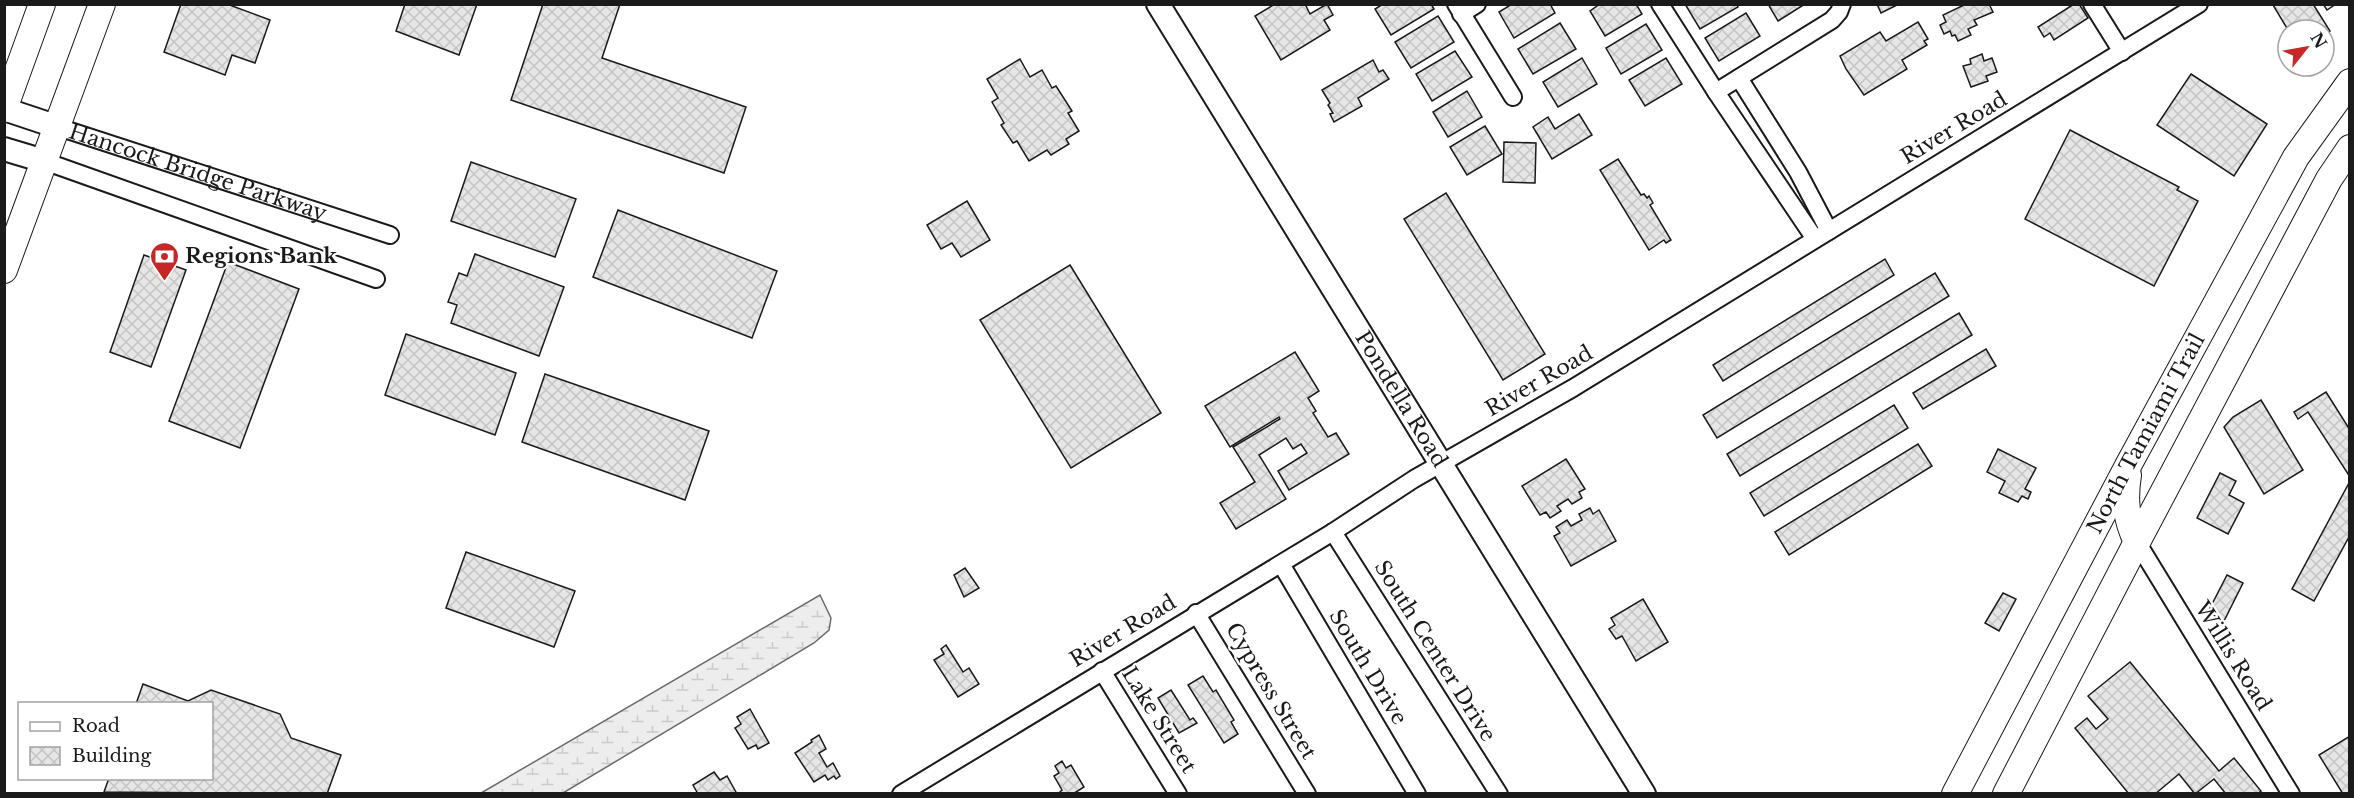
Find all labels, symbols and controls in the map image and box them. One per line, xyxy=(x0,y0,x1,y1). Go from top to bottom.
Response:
north arrow xyxy=(2276,18,2336,78)
text: N xyxy=(2306,29,2331,52)
street label: River Road xyxy=(1896,86,2012,170)
street label: Hancock Bridge Parkway xyxy=(66,118,331,227)
bank icon: Regions Bank xyxy=(148,240,180,282)
place label: Regions Bank xyxy=(185,243,338,269)
street label: Pondella Road xyxy=(1349,326,1453,472)
street label: North Tamiami Trail xyxy=(2082,329,2211,538)
street label: River Road xyxy=(1481,340,1597,422)
street label: South Center Drive xyxy=(1369,556,1501,746)
street label: River Road xyxy=(1065,589,1181,673)
street label: Willis Road xyxy=(2189,596,2277,715)
street label: South Drive xyxy=(1323,605,1413,729)
street label: Cypress Street xyxy=(1220,618,1322,764)
street label: Lake Street xyxy=(1116,662,1202,778)
legend xyxy=(18,702,213,780)
text: Road xyxy=(72,715,120,737)
text: Building xyxy=(72,745,151,767)

